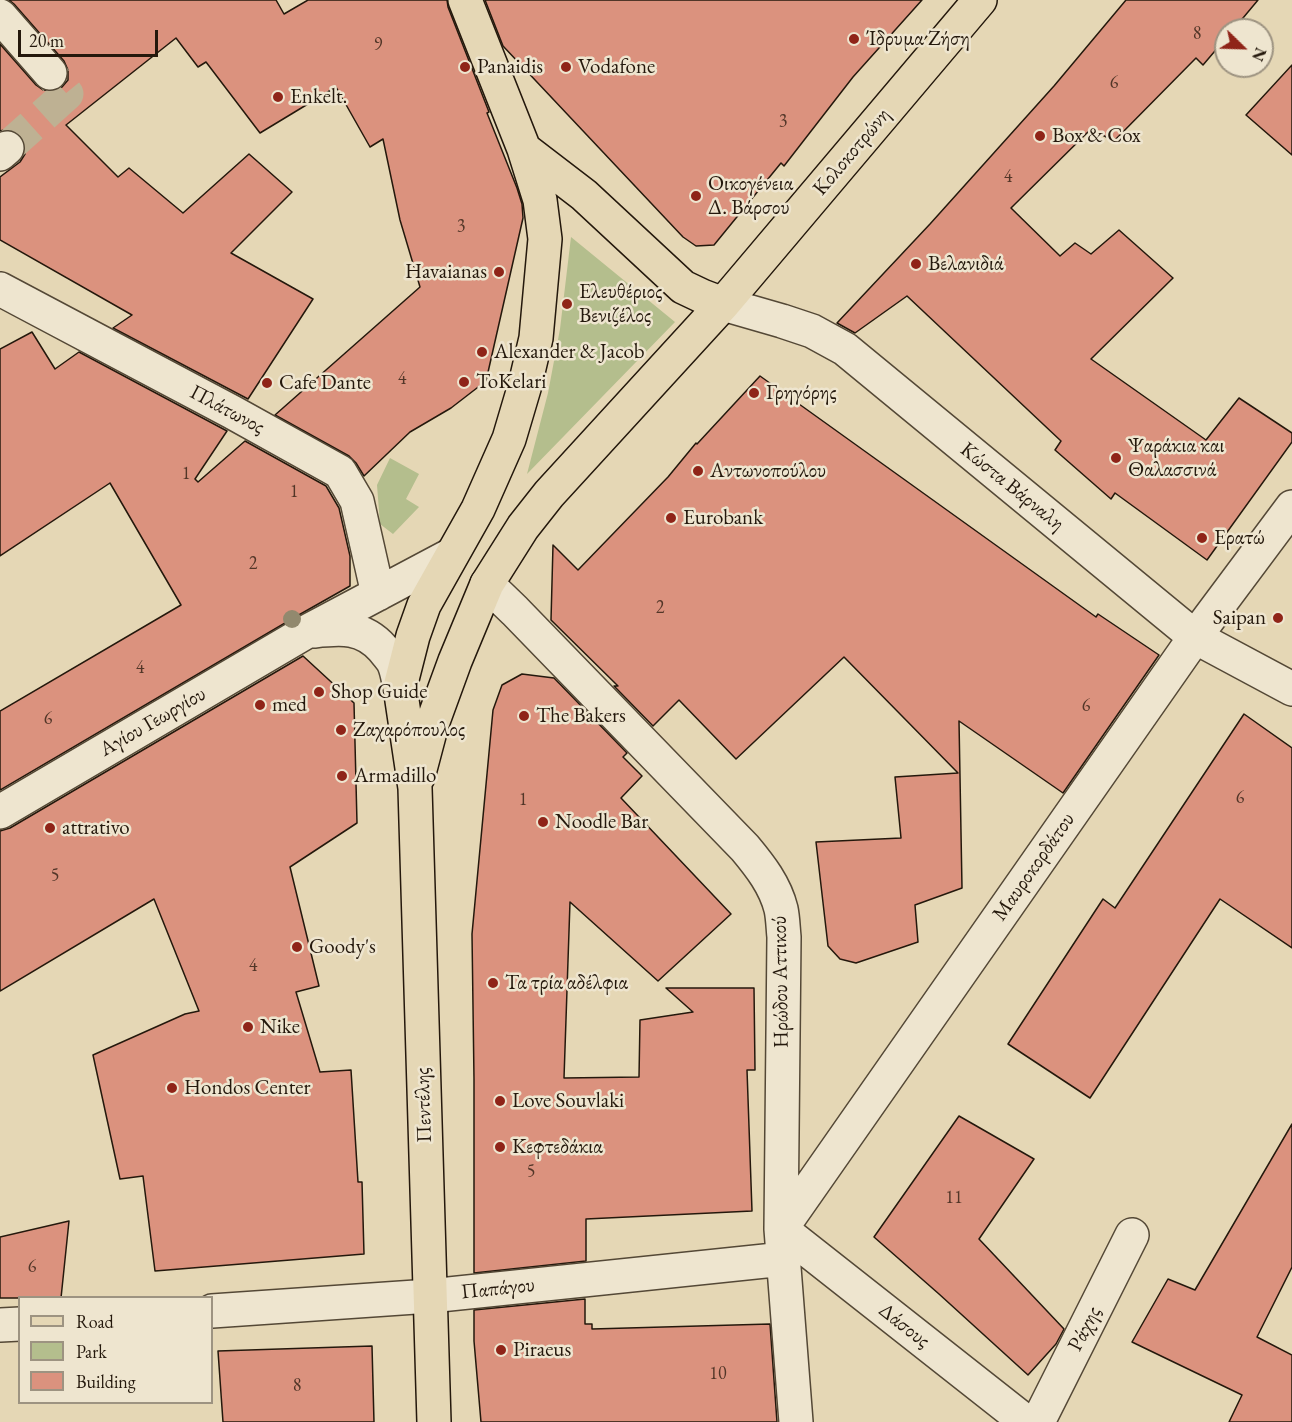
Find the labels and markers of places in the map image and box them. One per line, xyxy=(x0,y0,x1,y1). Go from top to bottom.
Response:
place label: Ίδρυμα Ζήση xyxy=(866,26,970,52)
marker: Ίδρυμα Ζήση xyxy=(847,32,861,46)
place label: Panaidis xyxy=(477,54,543,80)
place label: Vodafone xyxy=(578,54,655,80)
marker: Panaidis xyxy=(458,60,472,74)
marker: Vodafone xyxy=(559,60,573,74)
place label: Enkelt. xyxy=(290,84,347,110)
marker: Enkelt. xyxy=(271,90,285,104)
place label: Box & Cox xyxy=(1052,123,1141,149)
marker: Box & Cox xyxy=(1033,129,1047,143)
place label: Οικογένεια Δ. Βάρσου xyxy=(708,171,793,221)
marker: Οικογένεια Δ. Βάρσου xyxy=(689,189,703,203)
place label: Βελανιδιά xyxy=(928,251,1003,277)
marker: Βελανιδιά xyxy=(909,257,923,271)
place label: Havaianas xyxy=(405,259,487,285)
marker: Havaianas xyxy=(492,265,506,279)
place label: Ελευθέριος Βενιζέλος xyxy=(579,279,662,329)
marker: Ελευθέριος Βενιζέλος xyxy=(560,297,574,311)
place label: Alexander & Jacob xyxy=(494,339,645,365)
marker: Alexander & Jacob xyxy=(475,345,489,359)
place label: ToKelari xyxy=(476,369,546,395)
place label: Cafe Dante xyxy=(279,370,371,396)
marker: ToKelari xyxy=(457,375,471,389)
marker: Cafe Dante xyxy=(260,376,274,390)
place label: Γρηγόρης xyxy=(766,380,837,406)
marker: Γρηγόρης xyxy=(747,386,761,400)
place label: Ψαράκια και Θαλασσινά xyxy=(1128,433,1224,483)
marker: Ψαράκια και Θαλασσινά xyxy=(1109,451,1123,465)
place label: Αντωνοπούλου xyxy=(710,458,826,484)
marker: Αντωνοπούλου xyxy=(691,464,705,478)
place label: Eurobank xyxy=(683,505,763,531)
marker: Eurobank xyxy=(664,511,678,525)
place label: Ερατώ xyxy=(1214,525,1265,551)
marker: Ερατώ xyxy=(1195,531,1209,545)
place label: Saipan xyxy=(1213,605,1266,631)
marker: Saipan xyxy=(1271,611,1285,625)
place label: Shop Guide xyxy=(331,679,427,705)
marker: Shop Guide xyxy=(312,685,326,699)
place label: med xyxy=(272,692,307,718)
marker: med xyxy=(253,698,267,712)
place label: The Bakers xyxy=(536,703,626,729)
marker: The Bakers xyxy=(517,709,531,723)
place label: Ζαχαρόπουλος xyxy=(353,717,465,743)
marker: Ζαχαρόπουλος xyxy=(334,723,348,737)
place label: Armadillo xyxy=(354,763,437,789)
marker: Armadillo xyxy=(335,769,349,783)
place label: Noodle Bar xyxy=(555,809,648,835)
place label: attrativo xyxy=(62,815,130,841)
marker: Noodle Bar xyxy=(536,815,550,829)
marker: attrativo xyxy=(43,821,57,835)
place label: Goody's xyxy=(309,934,376,960)
marker: Goody's xyxy=(290,940,304,954)
place label: Τα τρία αδέλφια xyxy=(505,970,628,996)
marker: Τα τρία αδέλφια xyxy=(486,976,500,990)
place label: Nike xyxy=(260,1014,300,1040)
marker: Nike xyxy=(241,1020,255,1034)
place label: Hondos Center xyxy=(184,1075,310,1101)
marker: Hondos Center xyxy=(165,1081,179,1095)
place label: Love Souvlaki xyxy=(512,1088,624,1114)
marker: Love Souvlaki xyxy=(493,1094,507,1108)
place label: Κεφτεδάκια xyxy=(512,1134,603,1160)
marker: Κεφτεδάκια xyxy=(493,1140,507,1154)
place label: Piraeus xyxy=(513,1337,571,1363)
marker: Piraeus xyxy=(494,1343,508,1357)

